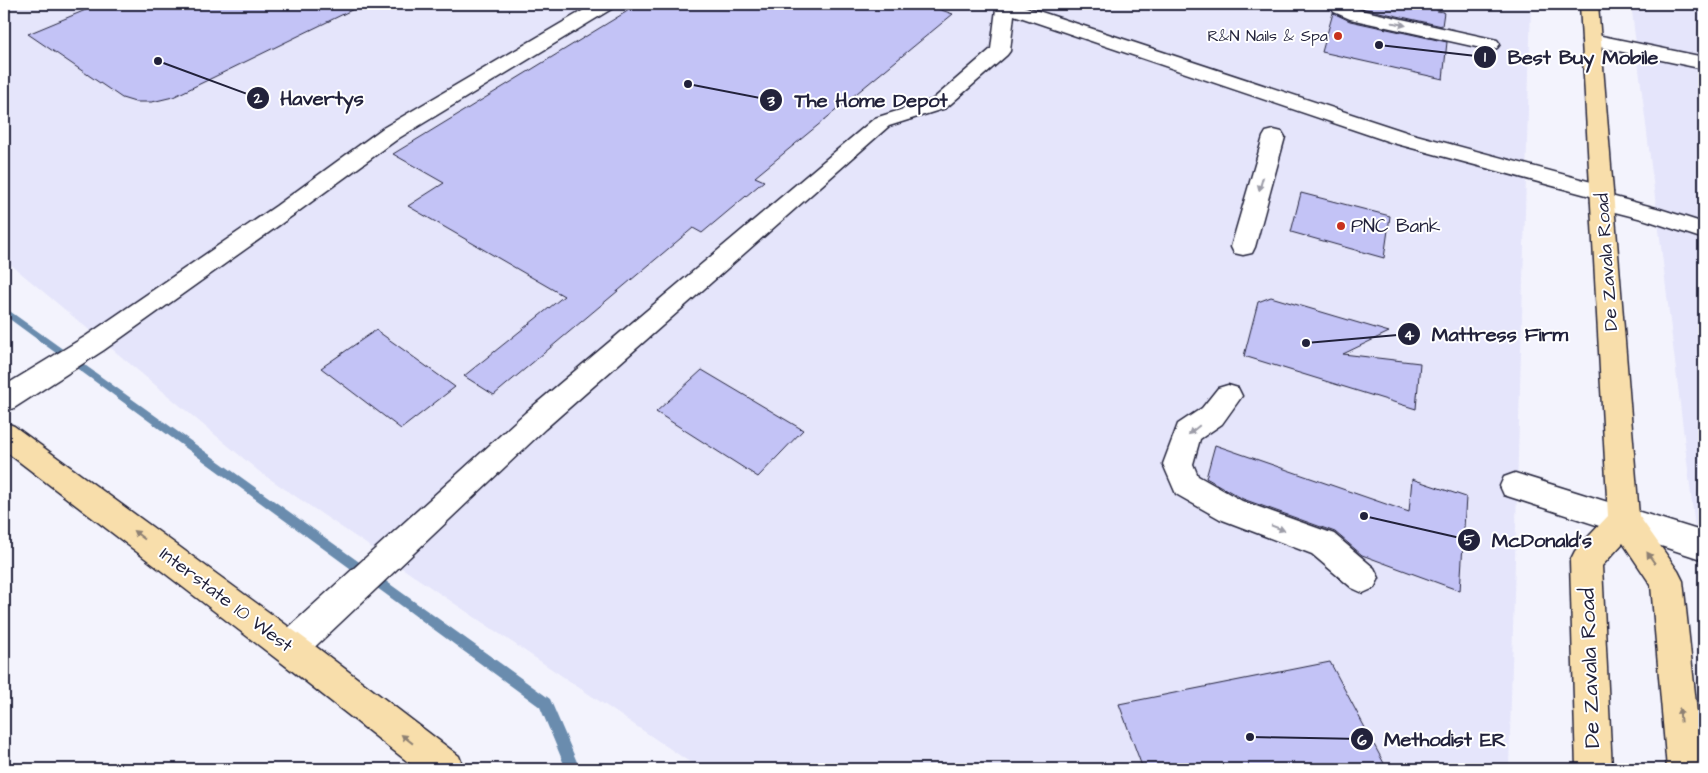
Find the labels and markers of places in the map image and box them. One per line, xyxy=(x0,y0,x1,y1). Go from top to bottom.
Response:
place label: R&N Nails & Spa xyxy=(1207,25,1328,47)
marker: R&N Nails & Spa xyxy=(1332,30,1344,42)
callout: Best Buy Mobile xyxy=(1473,39,1668,74)
callout: Havertys xyxy=(246,80,374,115)
callout: The Home Depot xyxy=(759,83,957,118)
place label: PNC Bank xyxy=(1351,213,1441,240)
marker: PNC Bank xyxy=(1335,220,1347,232)
callout: Mattress Firm xyxy=(1396,317,1578,352)
callout: McDonald's xyxy=(1457,522,1602,557)
callout: Methodist ER xyxy=(1349,722,1516,757)

